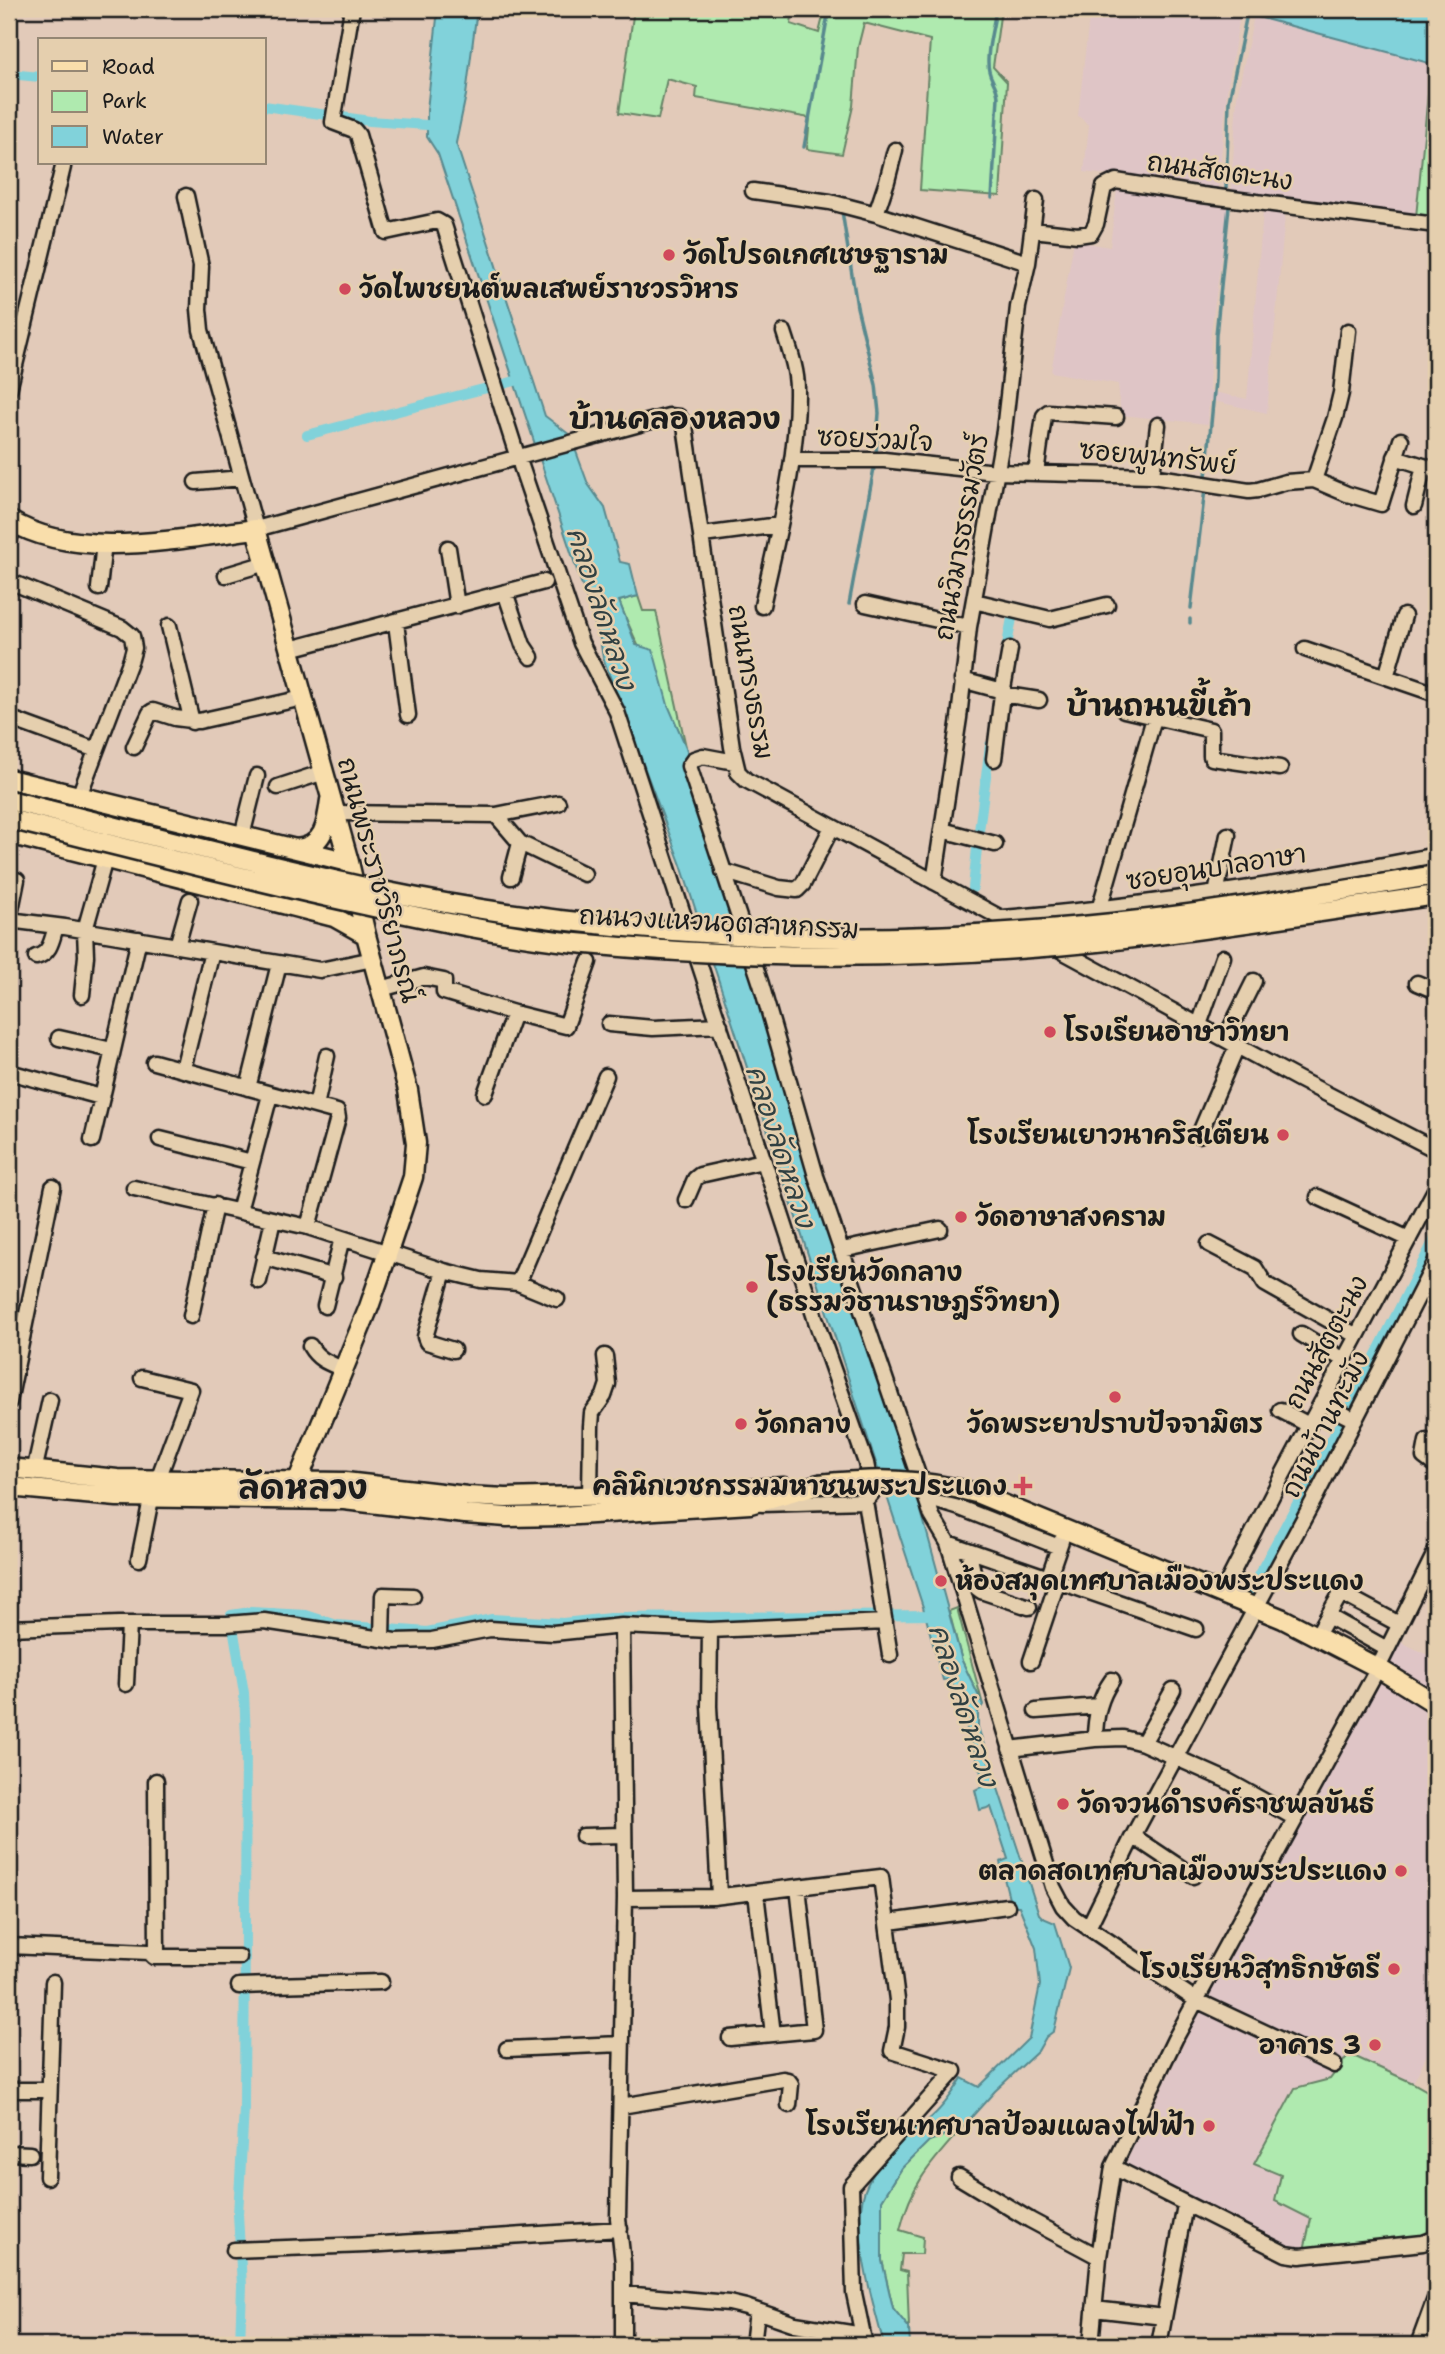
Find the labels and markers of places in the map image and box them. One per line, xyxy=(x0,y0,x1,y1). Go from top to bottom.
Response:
place label: วัดโปรดเกศเชษฐาราม xyxy=(683,237,948,273)
marker: วัดโปรดเกศเชษฐาราม xyxy=(661,247,677,263)
place label: วัดไพชยนต์พลเสพย์ราชวรวิหาร xyxy=(359,271,739,306)
marker: วัดไพชยนต์พลเสพย์ราชวรวิหาร xyxy=(337,281,353,297)
place label: โรงเรียนอาษาวิทยา xyxy=(1063,1014,1289,1049)
marker: โรงเรียนอาษาวิทยา xyxy=(1042,1024,1058,1040)
place label: โรงเรียนเยาวนาคริสเตียน xyxy=(967,1117,1269,1152)
marker: โรงเรียนเยาวนาคริสเตียน xyxy=(1275,1127,1291,1143)
place label: วัดอาษาสงคราม xyxy=(975,1199,1166,1234)
marker: วัดอาษาสงคราม xyxy=(953,1209,969,1225)
place label: โรงเรียนวัดกลาง (ธรรมวิธานราษฎร์วิทยา) xyxy=(765,1254,1060,1320)
marker: โรงเรียนวัดกลาง (ธรรมวิธานราษฎร์วิทยา) xyxy=(744,1279,760,1295)
marker: วัดพระยาปราบปัจจามิตร xyxy=(1107,1389,1123,1405)
place label: วัดกลาง xyxy=(755,1406,851,1441)
place label: วัดพระยาปราบปัจจามิตร xyxy=(967,1406,1263,1441)
marker: วัดกลาง xyxy=(733,1416,749,1432)
place label: คลินิกเวชกรรมมหาชนพระประแดง xyxy=(592,1468,1007,1503)
marker: คลินิกเวชกรรมมหาชนพระประแดง xyxy=(1013,1476,1033,1496)
place label: ห้องสมุดเทศบาลเมืองพระประแดง xyxy=(955,1563,1364,1601)
marker: ห้องสมุดเทศบาลเมืองพระประแดง xyxy=(933,1573,949,1589)
place label: วัดจวนดำรงค์ราชพลขันธ์ xyxy=(1077,1786,1375,1821)
marker: วัดจวนดำรงค์ราชพลขันธ์ xyxy=(1055,1796,1071,1812)
place label: ตลาดสดเทศบาลเมืองพระประแดง xyxy=(978,1853,1387,1888)
marker: ตลาดสดเทศบาลเมืองพระประแดง xyxy=(1393,1863,1409,1879)
place label: โรงเรียนวิสุทธิกษัตรี xyxy=(1139,1951,1380,1989)
marker: โรงเรียนวิสุทธิกษัตรี xyxy=(1386,1961,1402,1977)
place label: อาคาร 3 xyxy=(1259,2027,1361,2062)
marker: อาคาร 3 xyxy=(1367,2037,1383,2053)
place label: โรงเรียนเทศบาลป้อมแผลงไฟฟ้า xyxy=(805,2108,1195,2143)
marker: โรงเรียนเทศบาลป้อมแผลงไฟฟ้า xyxy=(1201,2118,1217,2134)

